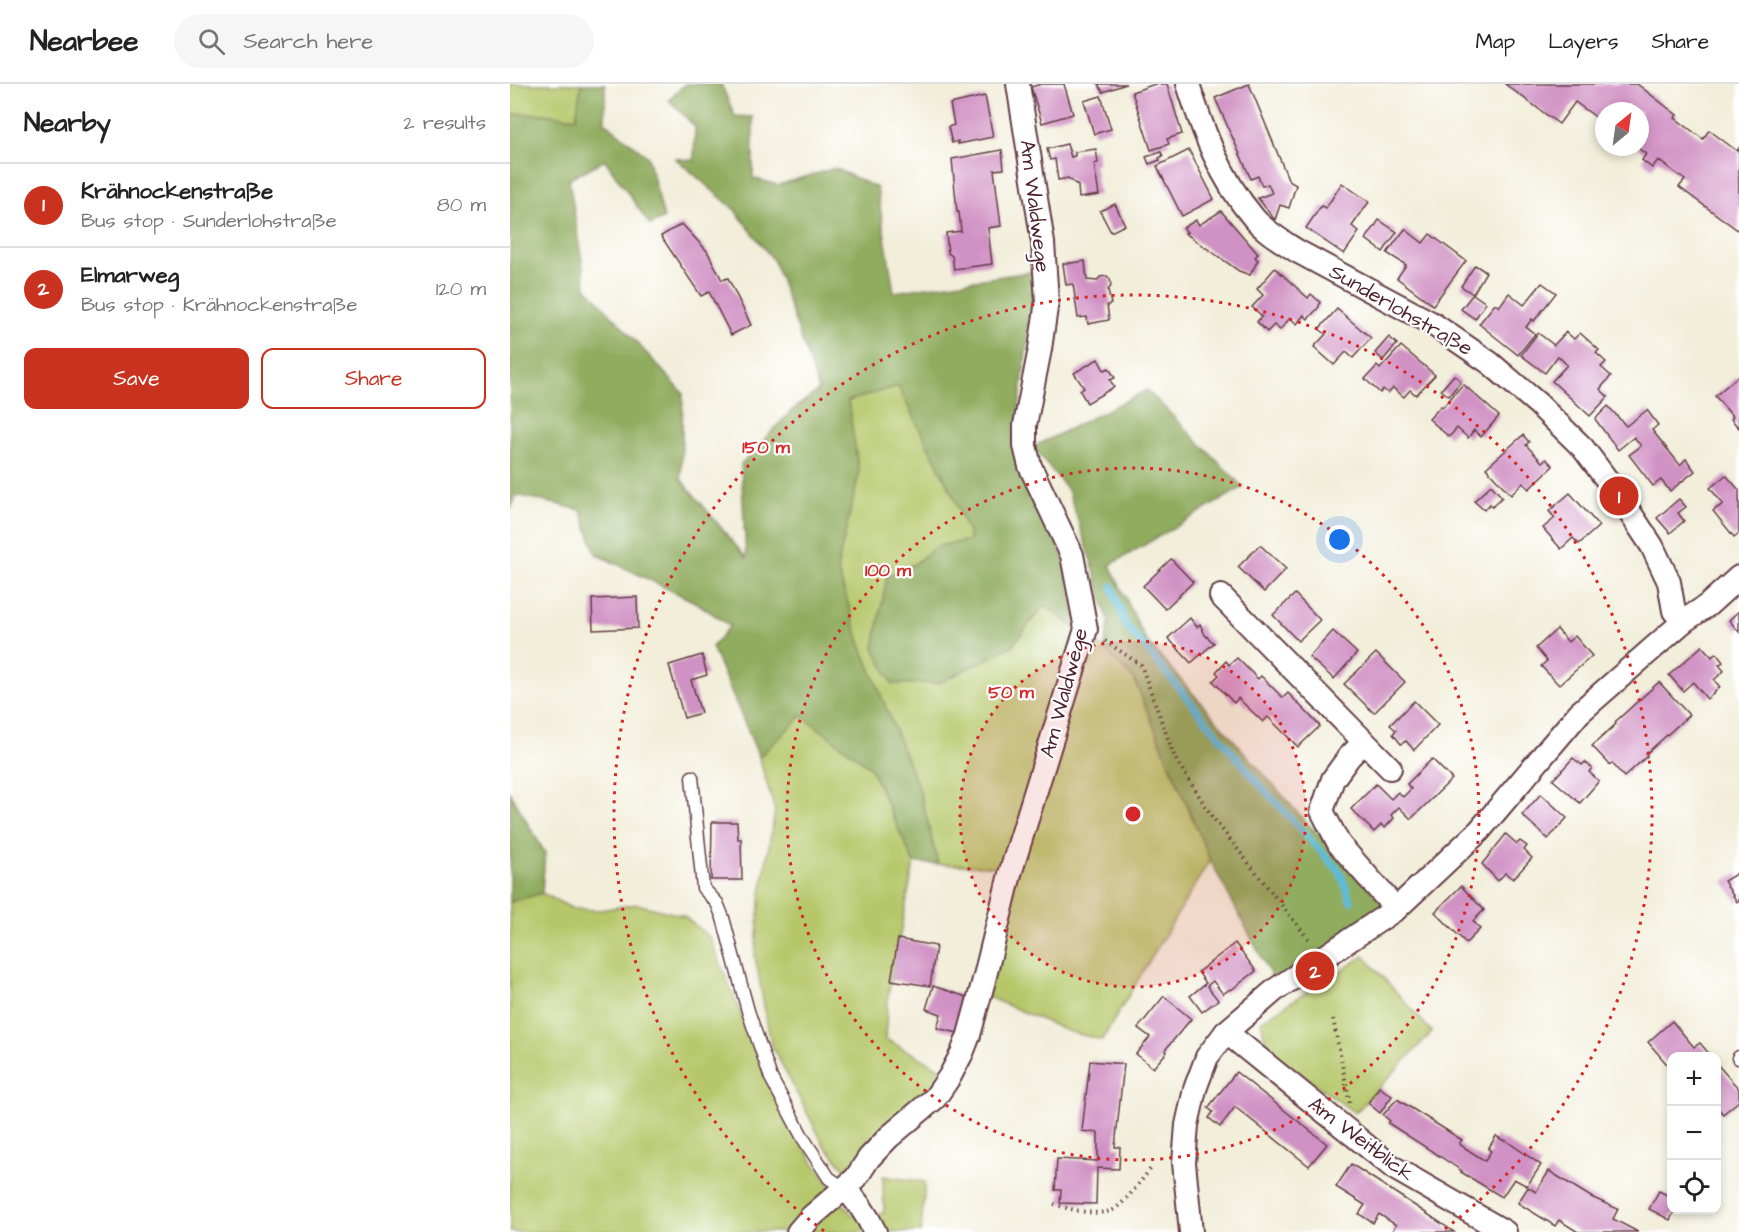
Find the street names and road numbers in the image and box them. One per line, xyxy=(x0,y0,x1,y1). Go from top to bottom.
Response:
street label: Am Waldwege xyxy=(1011,138,1058,274)
street label: Sunderlohstraße xyxy=(1324,257,1478,363)
street label: Am Waldwege xyxy=(1033,625,1097,762)
street label: Am Weitblick xyxy=(1302,1090,1420,1188)

